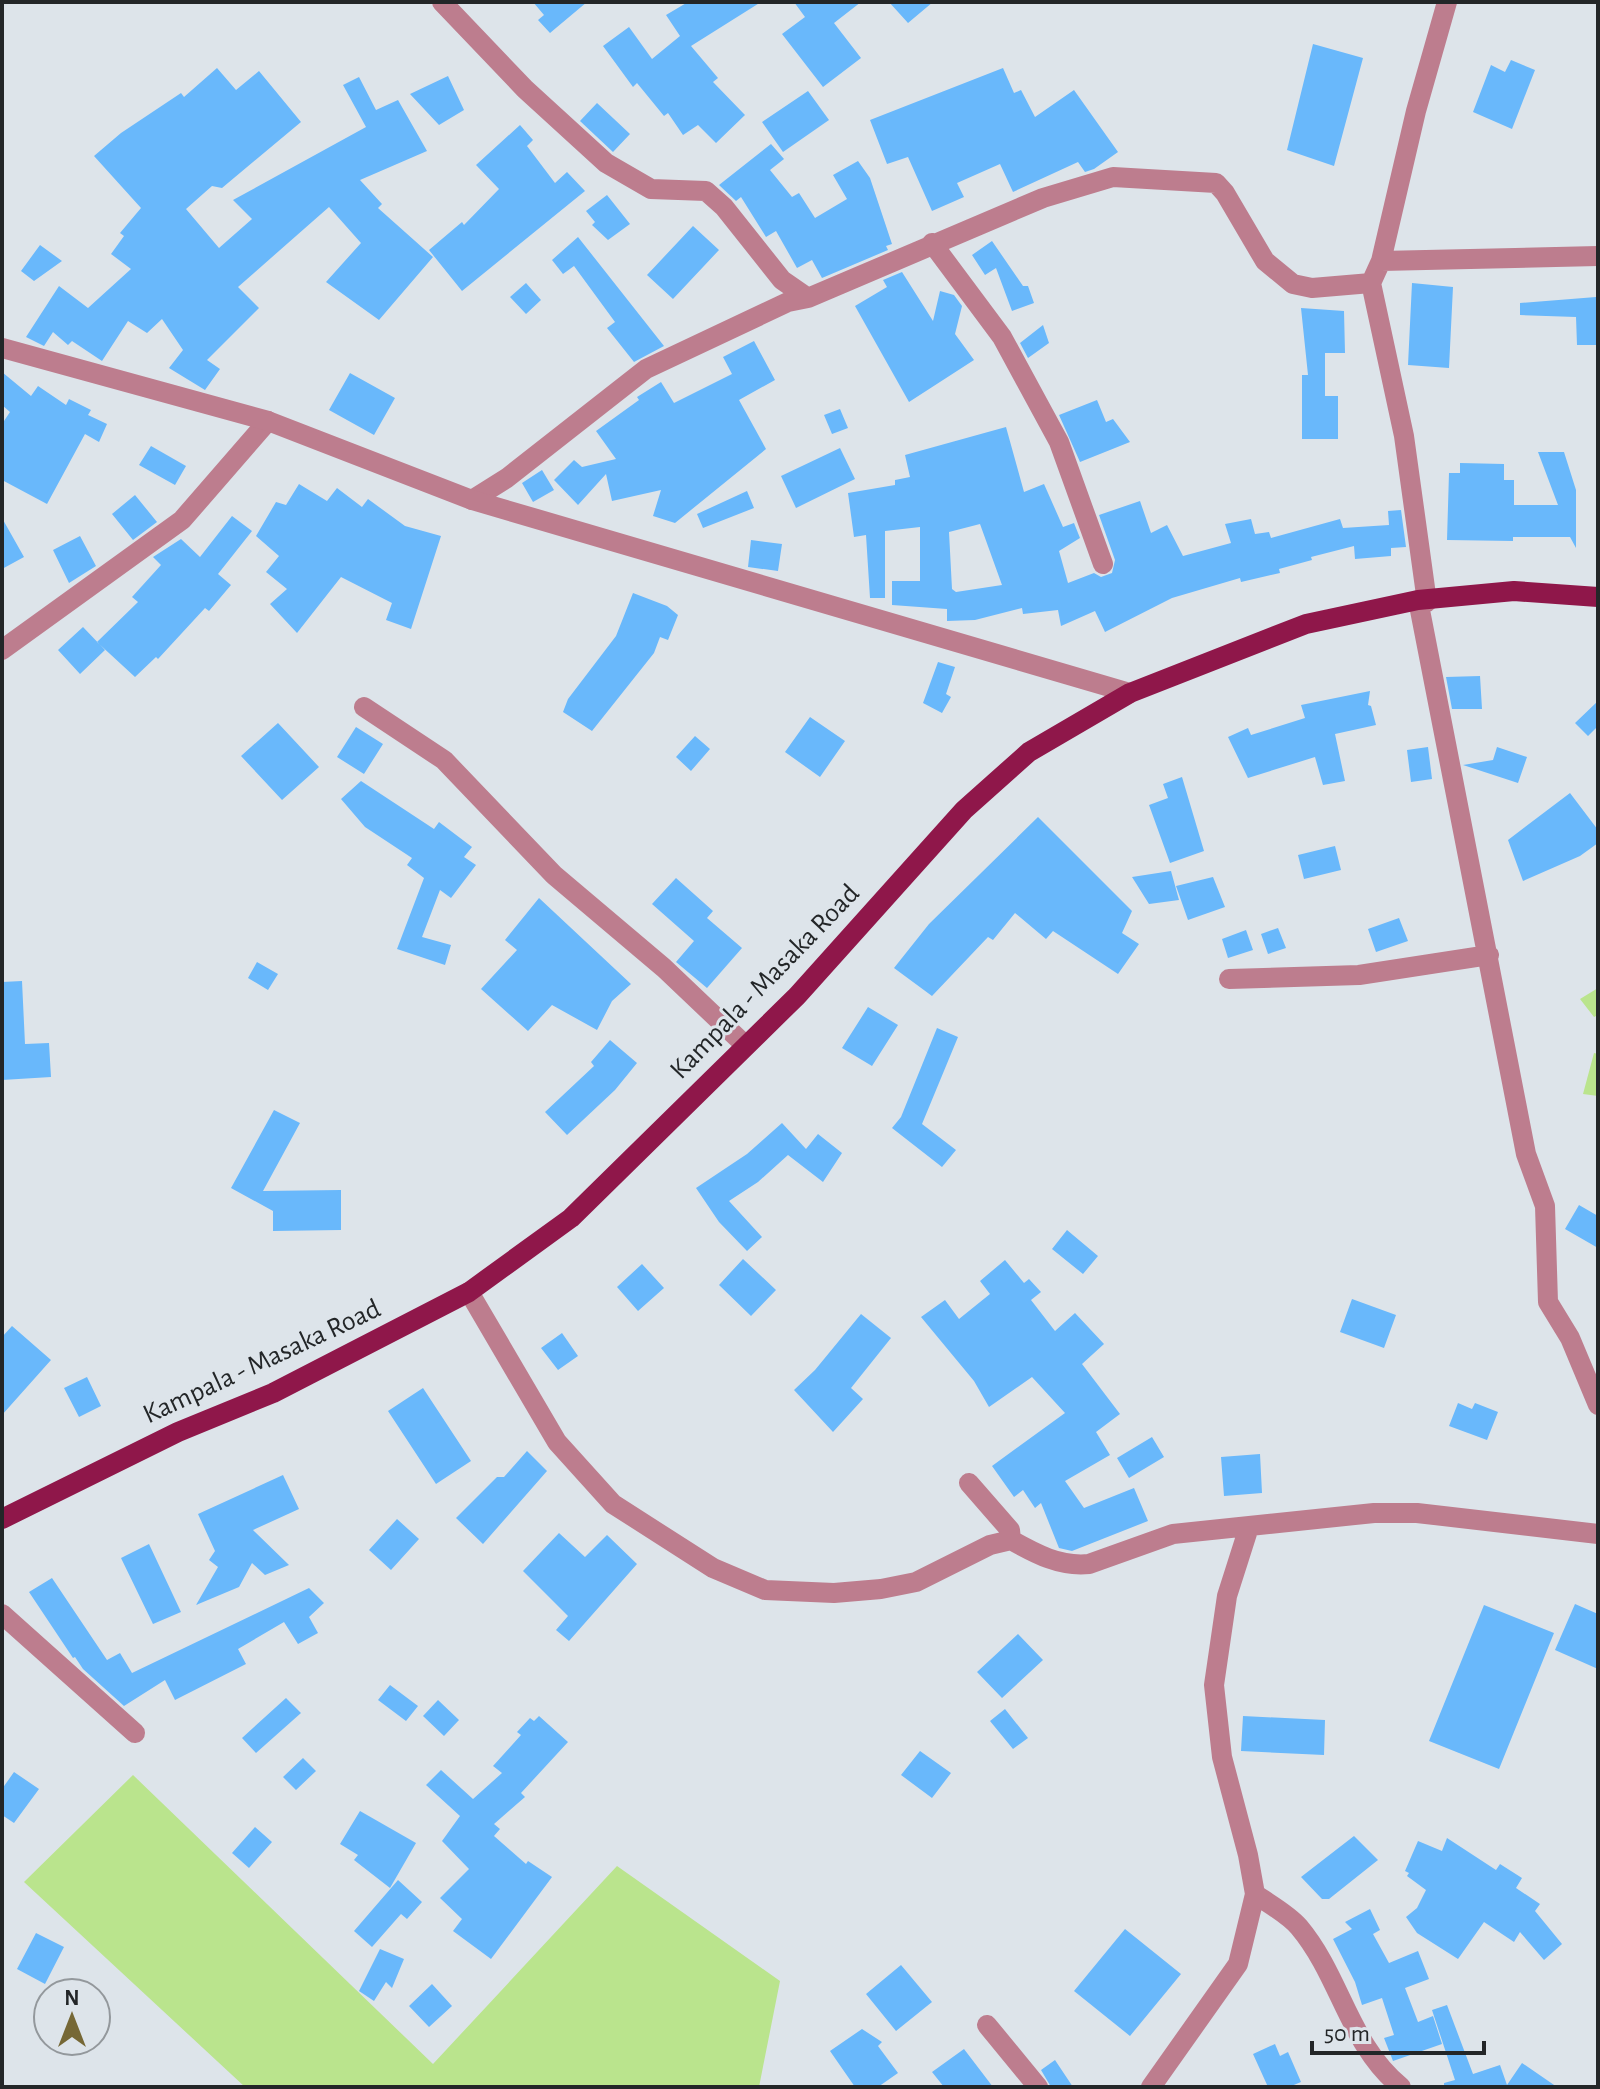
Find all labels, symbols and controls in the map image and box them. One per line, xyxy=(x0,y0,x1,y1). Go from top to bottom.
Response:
street label: Kampala - Masaka Road xyxy=(665,879,865,1085)
street label: Kampala - Masaka Road xyxy=(139,1295,385,1429)
north arrow xyxy=(32,1977,112,2057)
text: N xyxy=(64,1987,80,2009)
scale bar xyxy=(1312,2005,1484,2055)
text: 50 m xyxy=(1324,2022,1370,2046)

